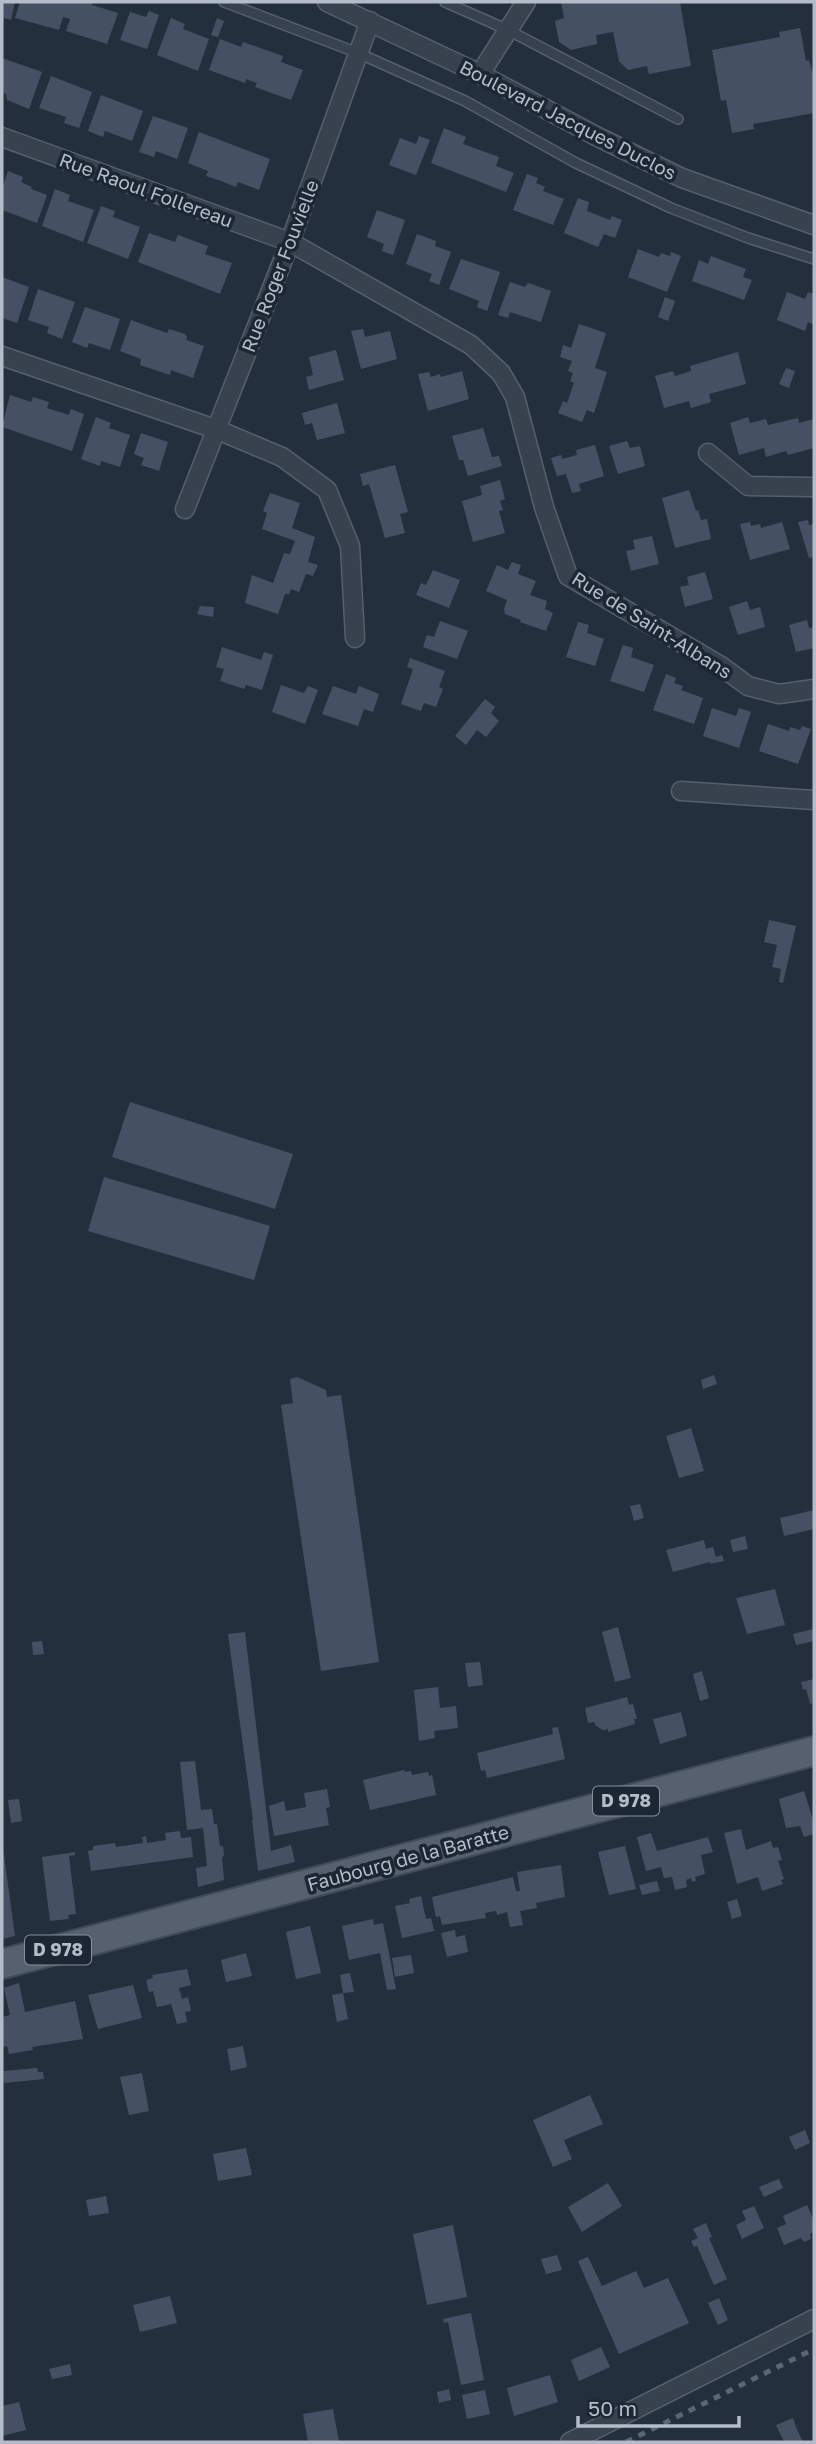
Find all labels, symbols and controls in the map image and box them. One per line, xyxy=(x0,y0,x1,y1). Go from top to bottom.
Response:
street label: Boulevard Jacques Duclos xyxy=(456,55,680,184)
street label: Rue Raoul Follereau xyxy=(56,147,236,232)
street label: Rue Roger Fouvielle xyxy=(236,176,323,355)
street label: Rue de Saint-Albans xyxy=(568,566,736,683)
road number: D 978 xyxy=(593,1786,659,1815)
street label: Faubourg de la Baratte xyxy=(305,1820,511,1895)
road number: D 978 xyxy=(25,1936,91,1964)
scale bar xyxy=(578,2384,739,2428)
text: 50 m xyxy=(588,2395,637,2421)

